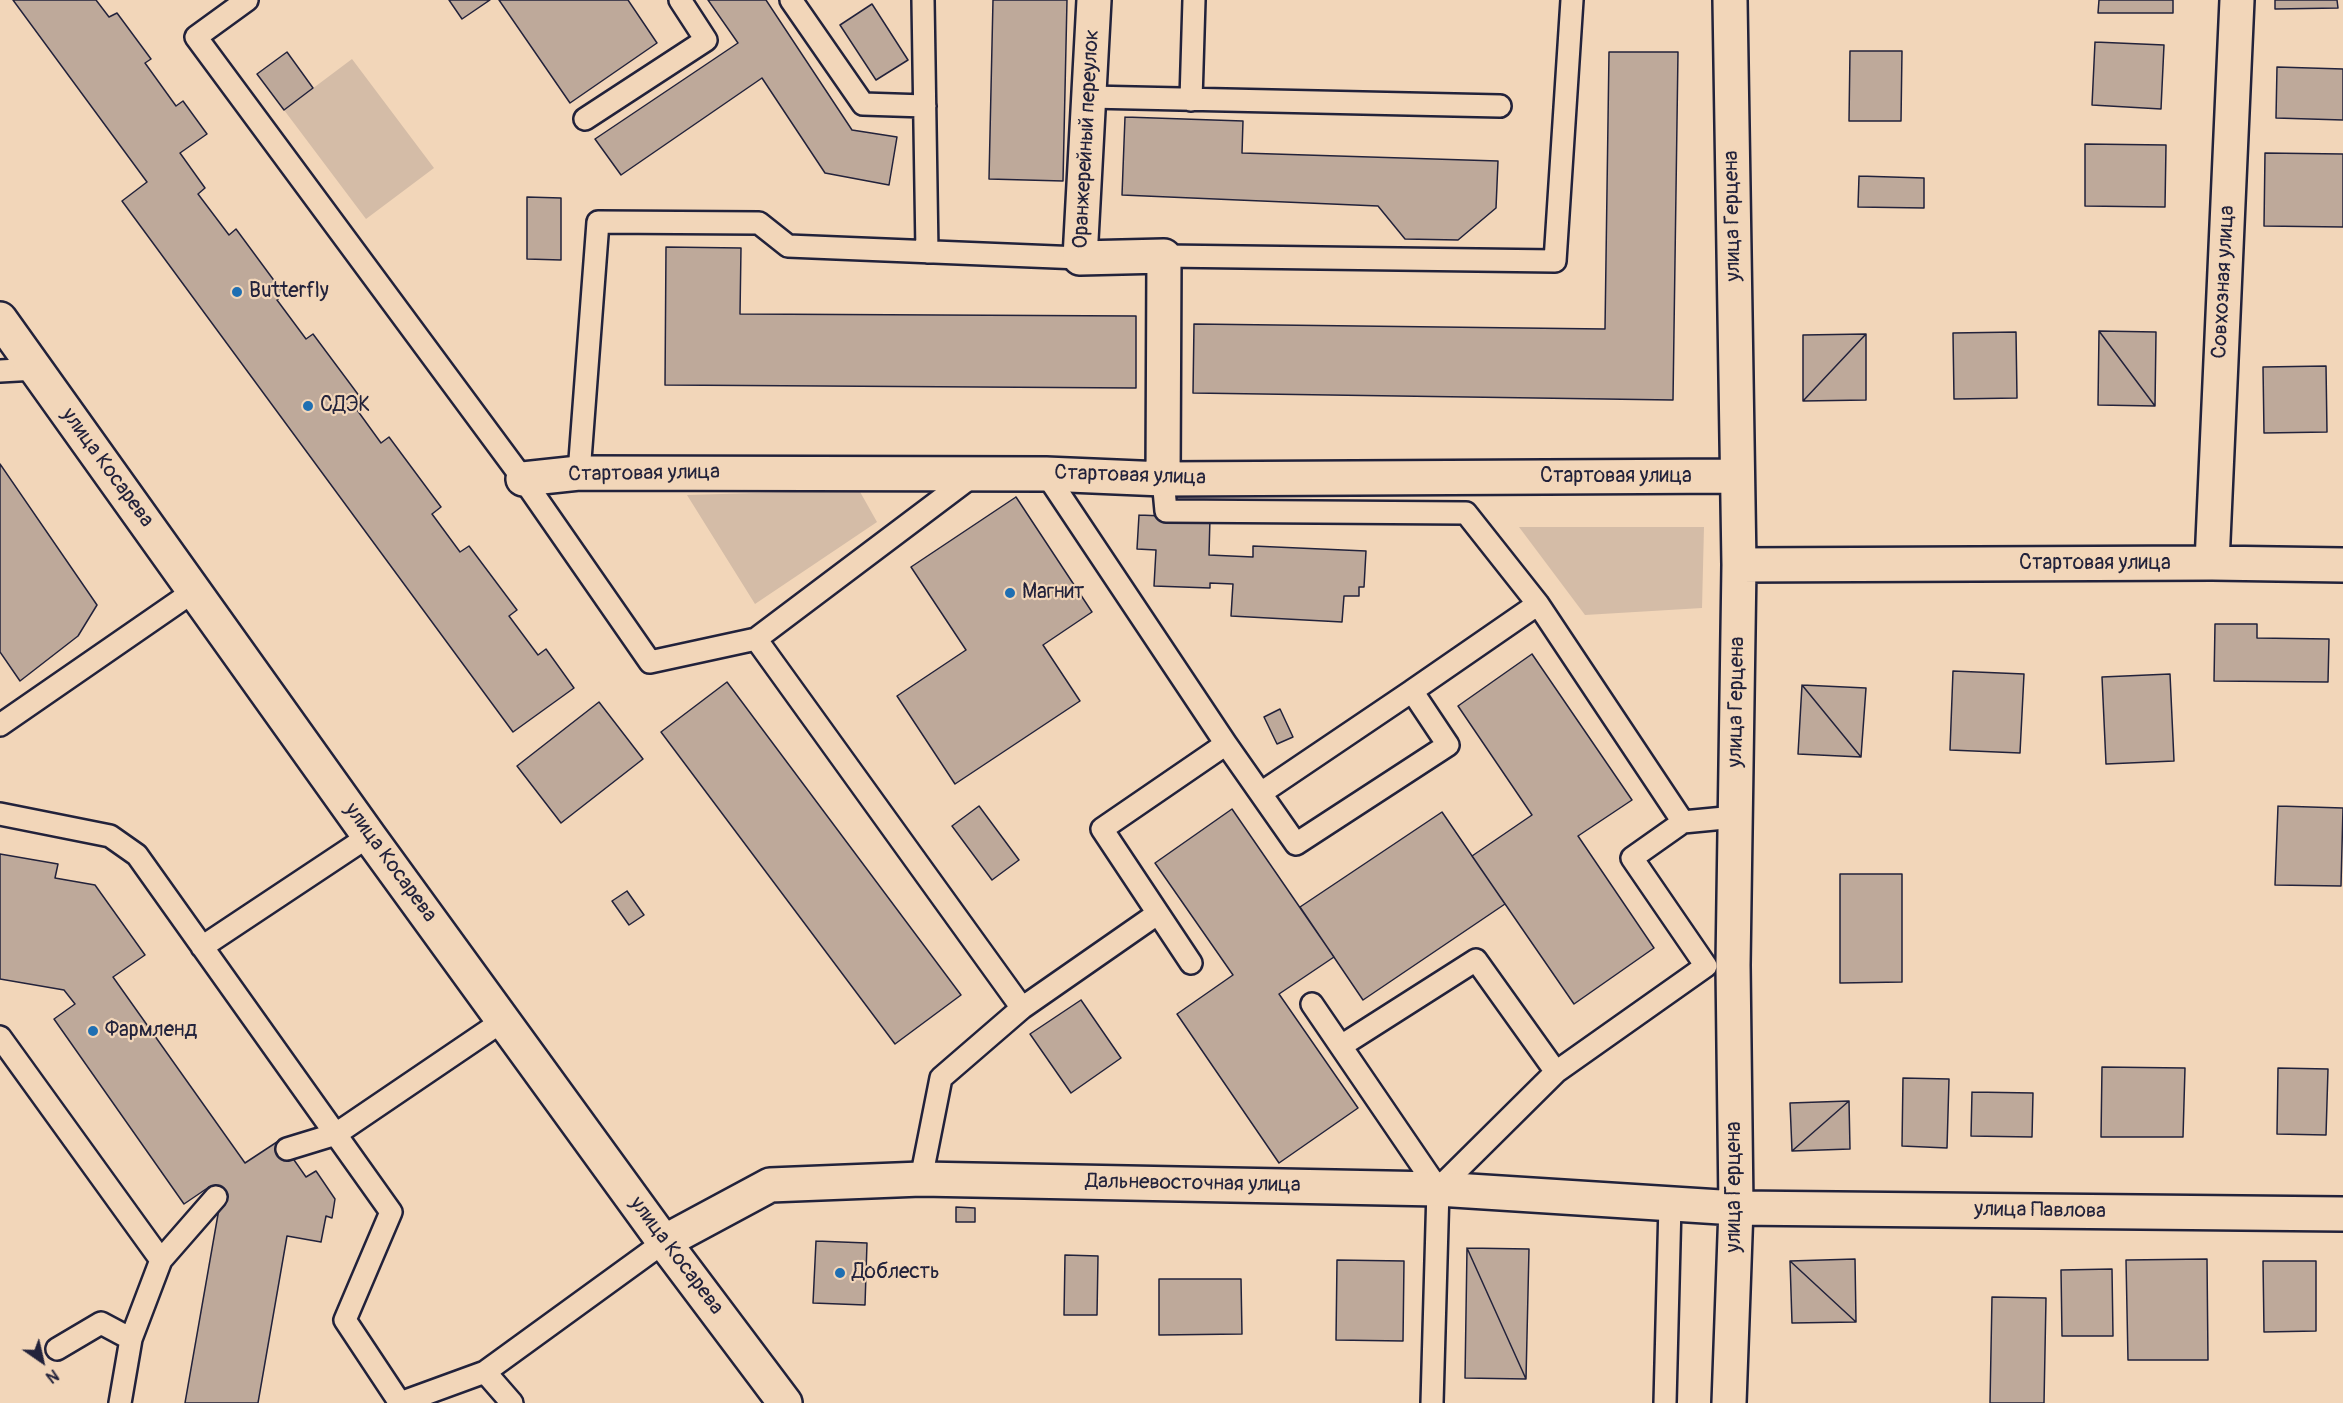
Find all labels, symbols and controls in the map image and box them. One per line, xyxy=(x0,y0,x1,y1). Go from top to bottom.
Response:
street label: Оранжерейный переулок xyxy=(1069,29,1105,249)
street label: улица Герцена xyxy=(1719,150,1747,282)
street label: Совхозная улица xyxy=(2207,205,2241,359)
place label: Butterfly xyxy=(249,279,329,305)
marker: Butterfly xyxy=(230,285,244,299)
place label: СДЭК xyxy=(320,393,370,419)
marker: СДЭК xyxy=(301,399,315,413)
street label: улица Косарева xyxy=(55,404,159,532)
street label: Стартовая улица xyxy=(568,460,720,488)
street label: Стартовая улица xyxy=(1054,461,1206,491)
street label: Стартовая улица xyxy=(1540,464,1692,490)
street label: Стартовая улица xyxy=(2019,551,2171,577)
place label: Магнит xyxy=(1022,580,1084,606)
marker: Магнит xyxy=(1003,586,1017,600)
street label: улица Герцена xyxy=(1723,636,1751,768)
street label: улица Косарева xyxy=(338,799,442,927)
place label: Фармленд xyxy=(105,1018,197,1044)
marker: Фармленд xyxy=(86,1024,100,1038)
street label: улица Герцена xyxy=(1722,1122,1748,1252)
street label: Дальневосточная улица xyxy=(1085,1170,1301,1198)
street label: улица Косарева xyxy=(624,1192,728,1320)
street label: улица Павлова xyxy=(1974,1197,2106,1225)
place label: Доблесть xyxy=(852,1260,940,1286)
marker: Доблесть xyxy=(833,1266,847,1280)
north arrow xyxy=(12,1331,72,1391)
text: N xyxy=(42,1365,62,1387)

